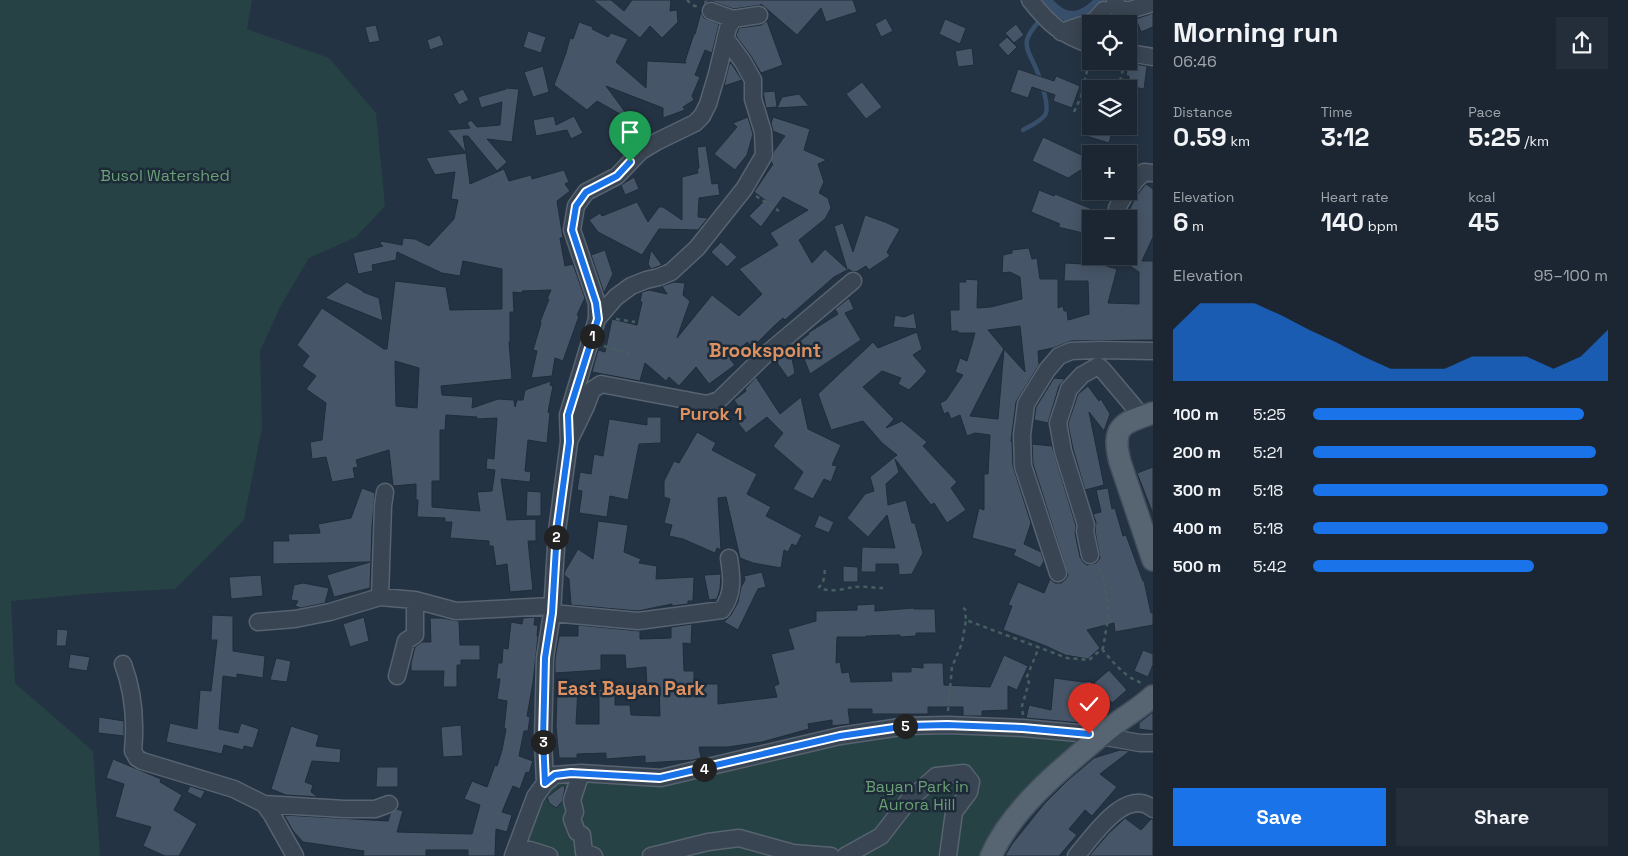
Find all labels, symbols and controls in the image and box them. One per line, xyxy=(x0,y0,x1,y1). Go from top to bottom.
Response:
text: Morning run xyxy=(1173,14,1338,50)
map controls xyxy=(1082,15,1137,265)
button: locate xyxy=(1082,15,1137,70)
button: share xyxy=(1556,17,1608,69)
text: 06:46 xyxy=(1173,51,1217,72)
button: layers xyxy=(1082,80,1137,135)
text: Distance xyxy=(1173,103,1233,121)
text: Time xyxy=(1321,103,1353,121)
text: Pace xyxy=(1468,103,1501,121)
pin xyxy=(609,111,651,162)
icon: arrive xyxy=(616,118,644,146)
text: 0.59 xyxy=(1173,121,1227,153)
text: 3:12 xyxy=(1321,121,1369,153)
text: 5:25 xyxy=(1468,121,1521,153)
text: km xyxy=(1227,132,1250,150)
text: /km xyxy=(1521,132,1549,150)
button: + xyxy=(1082,145,1137,200)
park label: Busol Watershed xyxy=(100,165,230,186)
text: Elevation xyxy=(1173,188,1234,206)
text: Heart rate xyxy=(1321,188,1389,206)
text: kcal xyxy=(1468,188,1495,206)
text: 6 xyxy=(1173,206,1188,238)
text: 140 xyxy=(1321,206,1364,238)
text: 45 xyxy=(1468,206,1499,238)
button: − xyxy=(1082,210,1137,265)
text: m xyxy=(1188,217,1204,235)
text: bpm xyxy=(1364,217,1398,235)
text: Elevation xyxy=(1173,265,1243,286)
text: 95–100 m xyxy=(1534,265,1608,286)
pin: 1 xyxy=(580,324,604,348)
text: 1 xyxy=(589,327,596,345)
district label: Brookspoint xyxy=(709,338,821,363)
district label: Purok 1 xyxy=(680,402,742,425)
text: 100 m xyxy=(1173,404,1219,425)
text: 5:25 xyxy=(1253,404,1286,425)
text: 200 m xyxy=(1173,442,1221,463)
text: 5:21 xyxy=(1253,442,1283,463)
text: 300 m xyxy=(1173,480,1221,501)
text: 5:18 xyxy=(1253,480,1283,501)
text: 400 m xyxy=(1173,518,1222,539)
text: 5:18 xyxy=(1253,518,1283,539)
pin: 2 xyxy=(544,524,568,550)
text: 2 xyxy=(552,528,561,546)
text: 500 m xyxy=(1173,556,1221,577)
text: 5:42 xyxy=(1253,556,1286,577)
district label: East Bayan Park xyxy=(557,676,705,701)
pin xyxy=(1068,683,1110,734)
icon: check xyxy=(1075,690,1103,718)
pin: 5 xyxy=(892,714,918,738)
text: 5 xyxy=(901,717,910,735)
pin: 3 xyxy=(530,730,556,754)
text: 3 xyxy=(539,733,548,751)
pin: 4 xyxy=(692,756,716,782)
text: 4 xyxy=(700,760,709,778)
park label: Bayan Park in Aurora Hill xyxy=(865,776,969,815)
button: Save xyxy=(1173,788,1386,846)
button: Share xyxy=(1396,788,1608,846)

